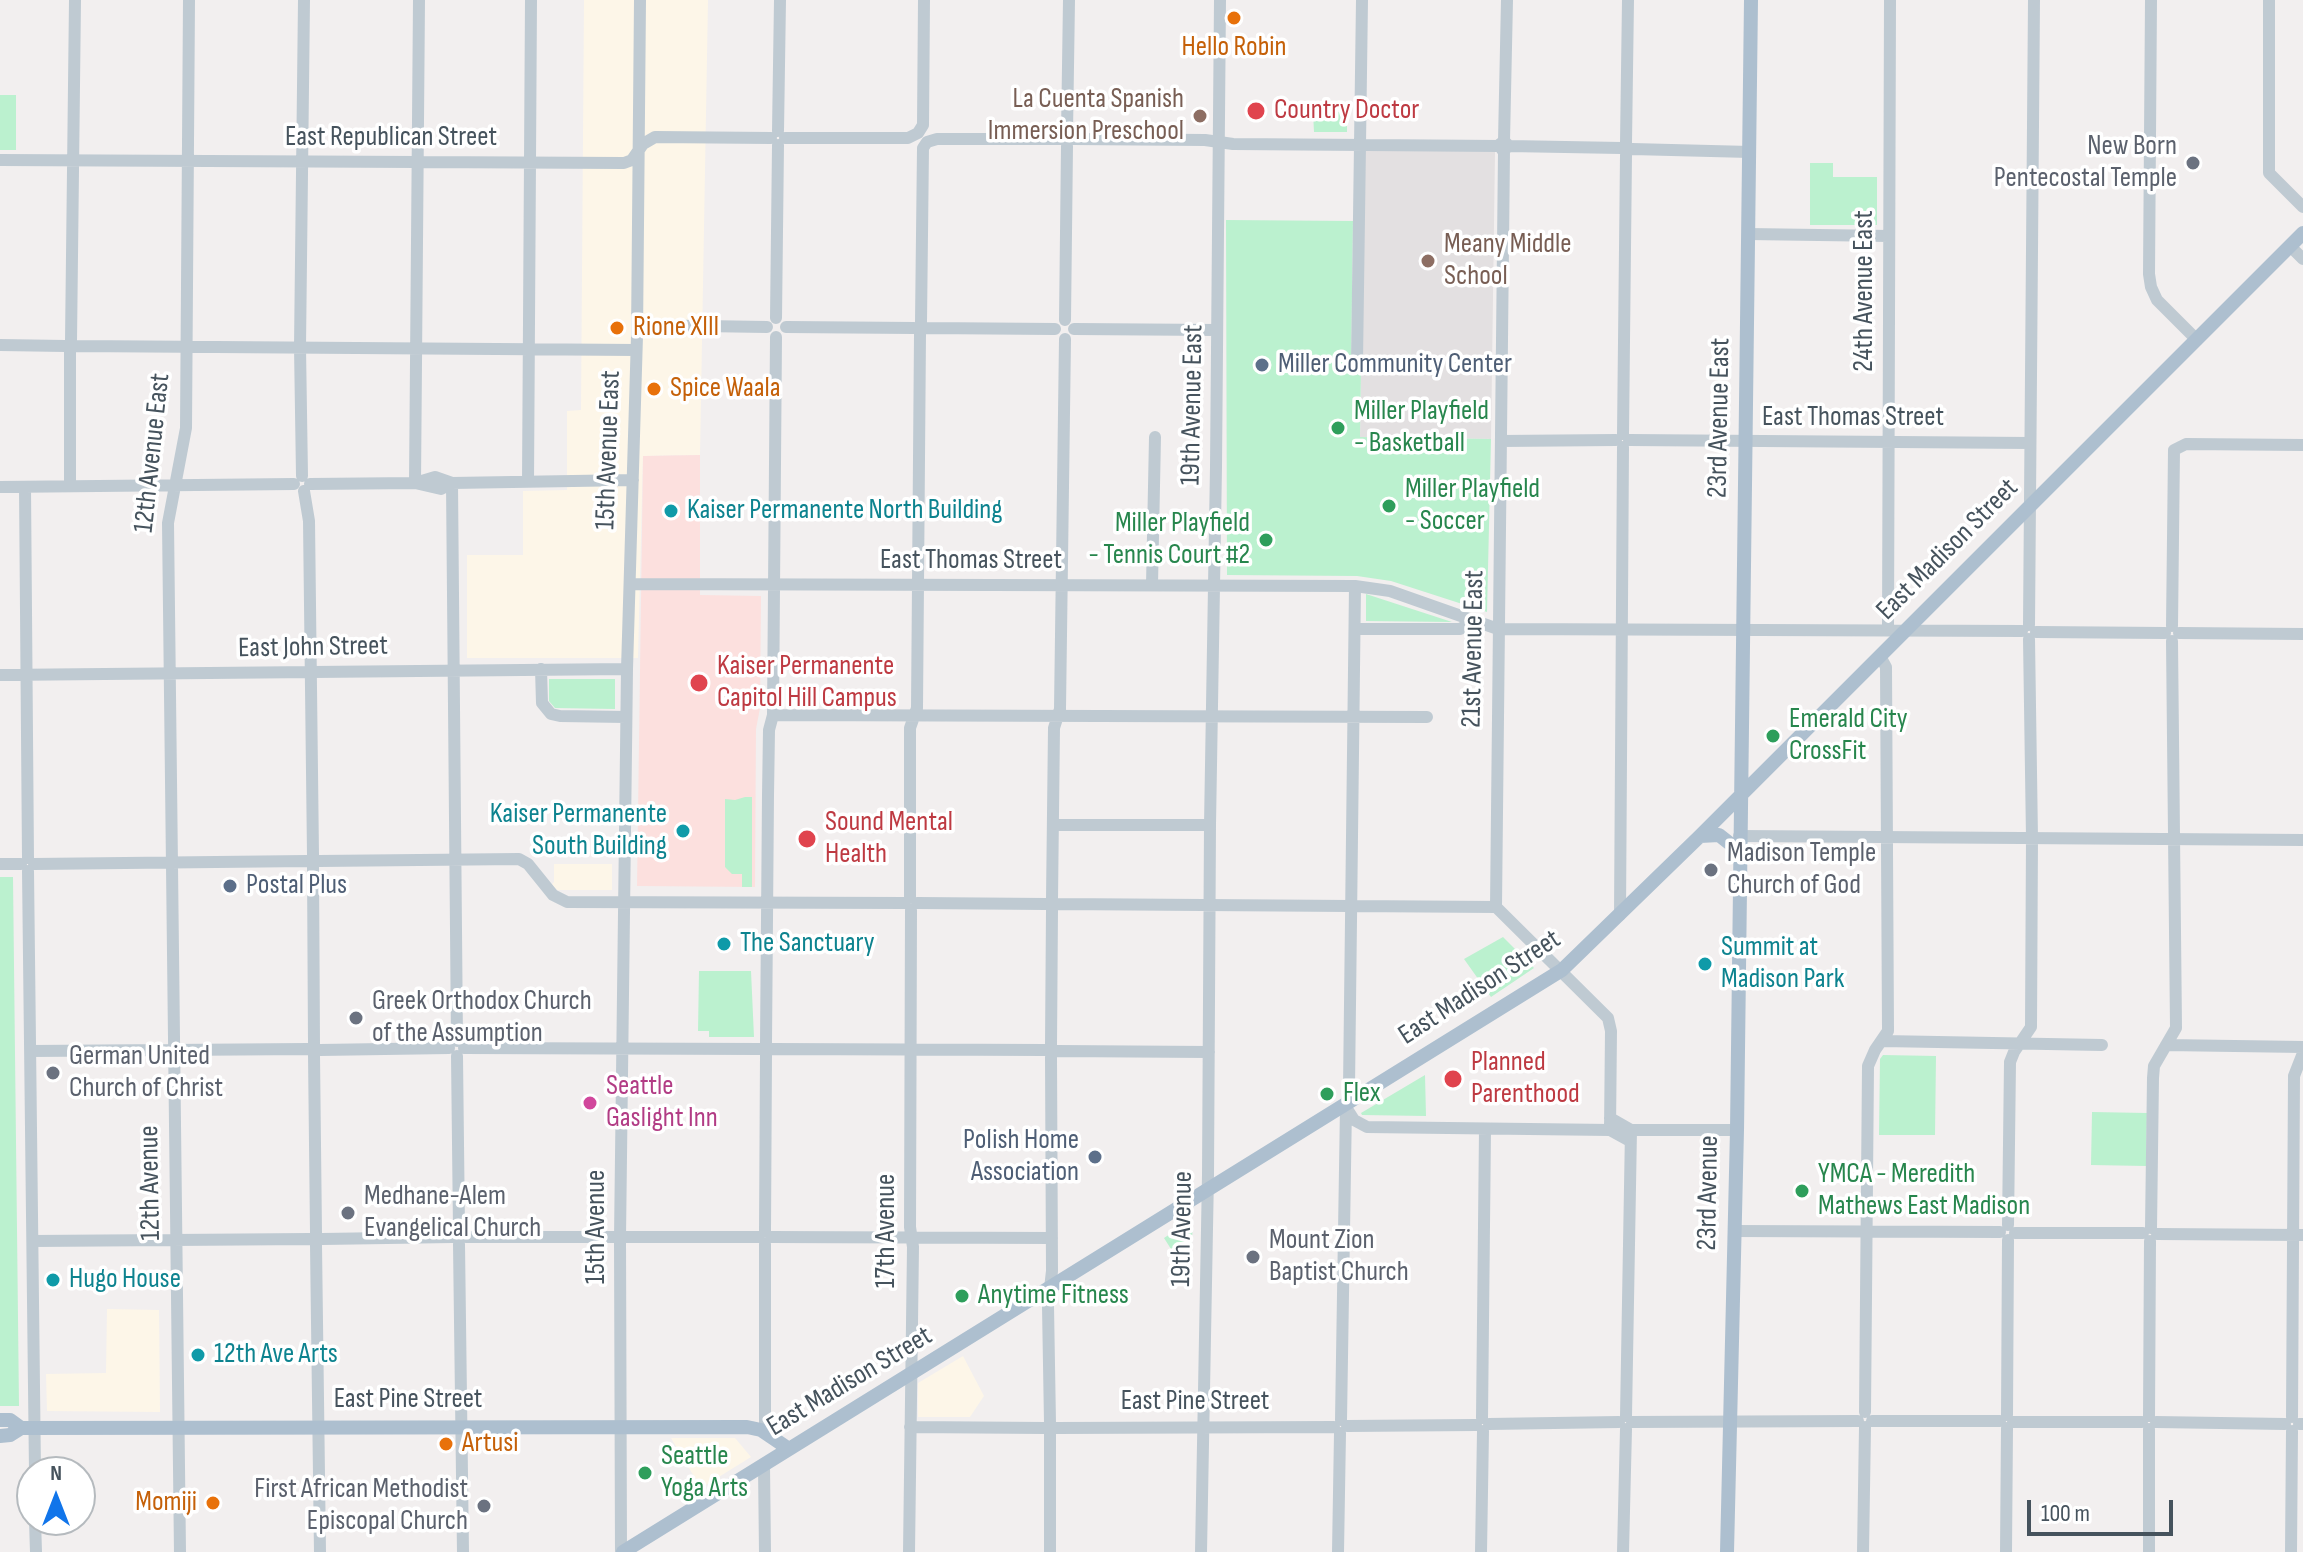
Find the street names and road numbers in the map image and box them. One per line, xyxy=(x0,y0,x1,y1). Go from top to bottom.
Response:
street label: East Republican Street xyxy=(285,121,497,155)
street label: 24th Avenue East xyxy=(1848,210,1882,372)
street label: 19th Avenue East xyxy=(1175,324,1211,486)
street label: 23rd Avenue East xyxy=(1702,337,1738,499)
street label: 15th Avenue East xyxy=(589,370,629,530)
street label: 12th Avenue East xyxy=(128,372,178,534)
street label: East Thomas Street xyxy=(1762,401,1944,435)
street label: East Madison Street xyxy=(1870,472,2026,628)
street label: East Thomas Street xyxy=(880,544,1062,578)
street label: 21st Avenue East xyxy=(1456,570,1492,728)
street label: East John Street xyxy=(238,630,388,666)
street label: East Madison Street xyxy=(1393,923,1567,1053)
street label: 12th Avenue xyxy=(133,1125,169,1241)
street label: 23rd Avenue xyxy=(1691,1135,1727,1251)
street label: 15th Avenue xyxy=(580,1170,614,1284)
street label: 19th Avenue xyxy=(1165,1171,1201,1287)
street label: 17th Avenue xyxy=(870,1174,904,1288)
street label: East Madison Street xyxy=(761,1320,939,1444)
street label: East Pine Street xyxy=(334,1383,482,1417)
street label: East Pine Street xyxy=(1121,1385,1269,1419)

